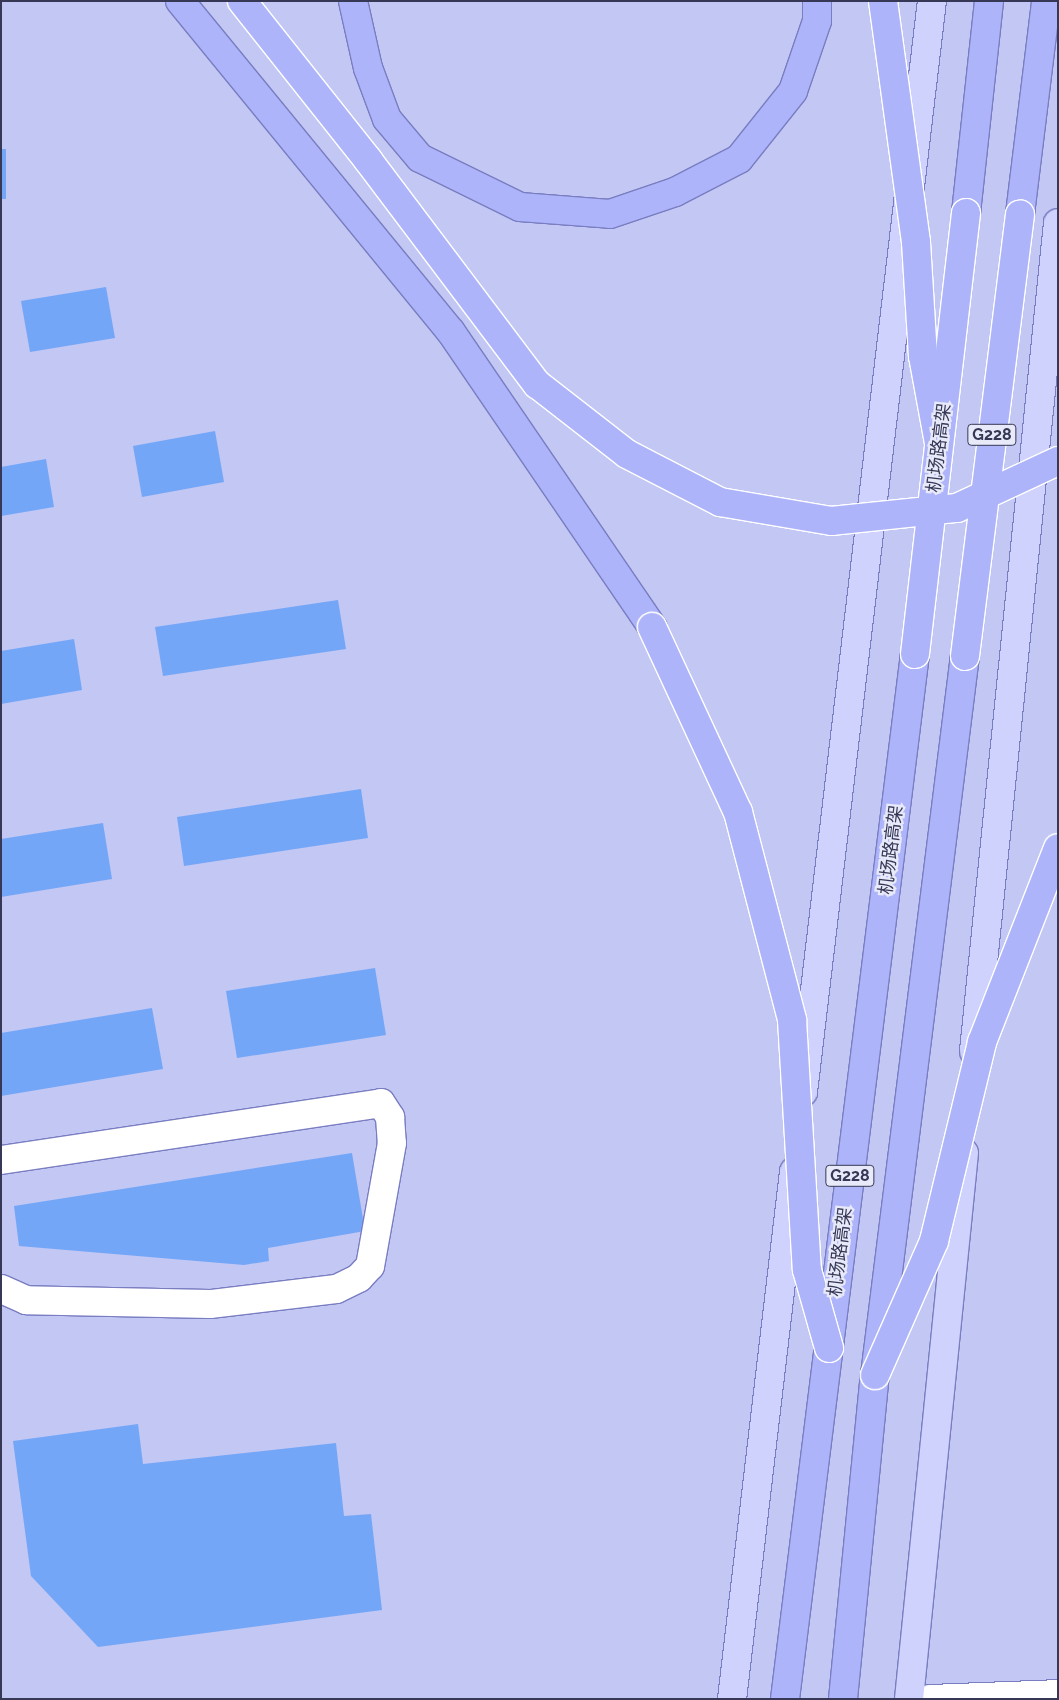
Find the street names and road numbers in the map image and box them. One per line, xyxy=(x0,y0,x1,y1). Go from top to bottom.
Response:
street label: 机场路高架 xyxy=(923,402,955,494)
road number: G228 xyxy=(967,422,1017,448)
street label: 机场路高架 xyxy=(875,804,907,896)
road number: G228 xyxy=(825,1162,875,1190)
street label: 机场路高架 xyxy=(824,1206,856,1298)

